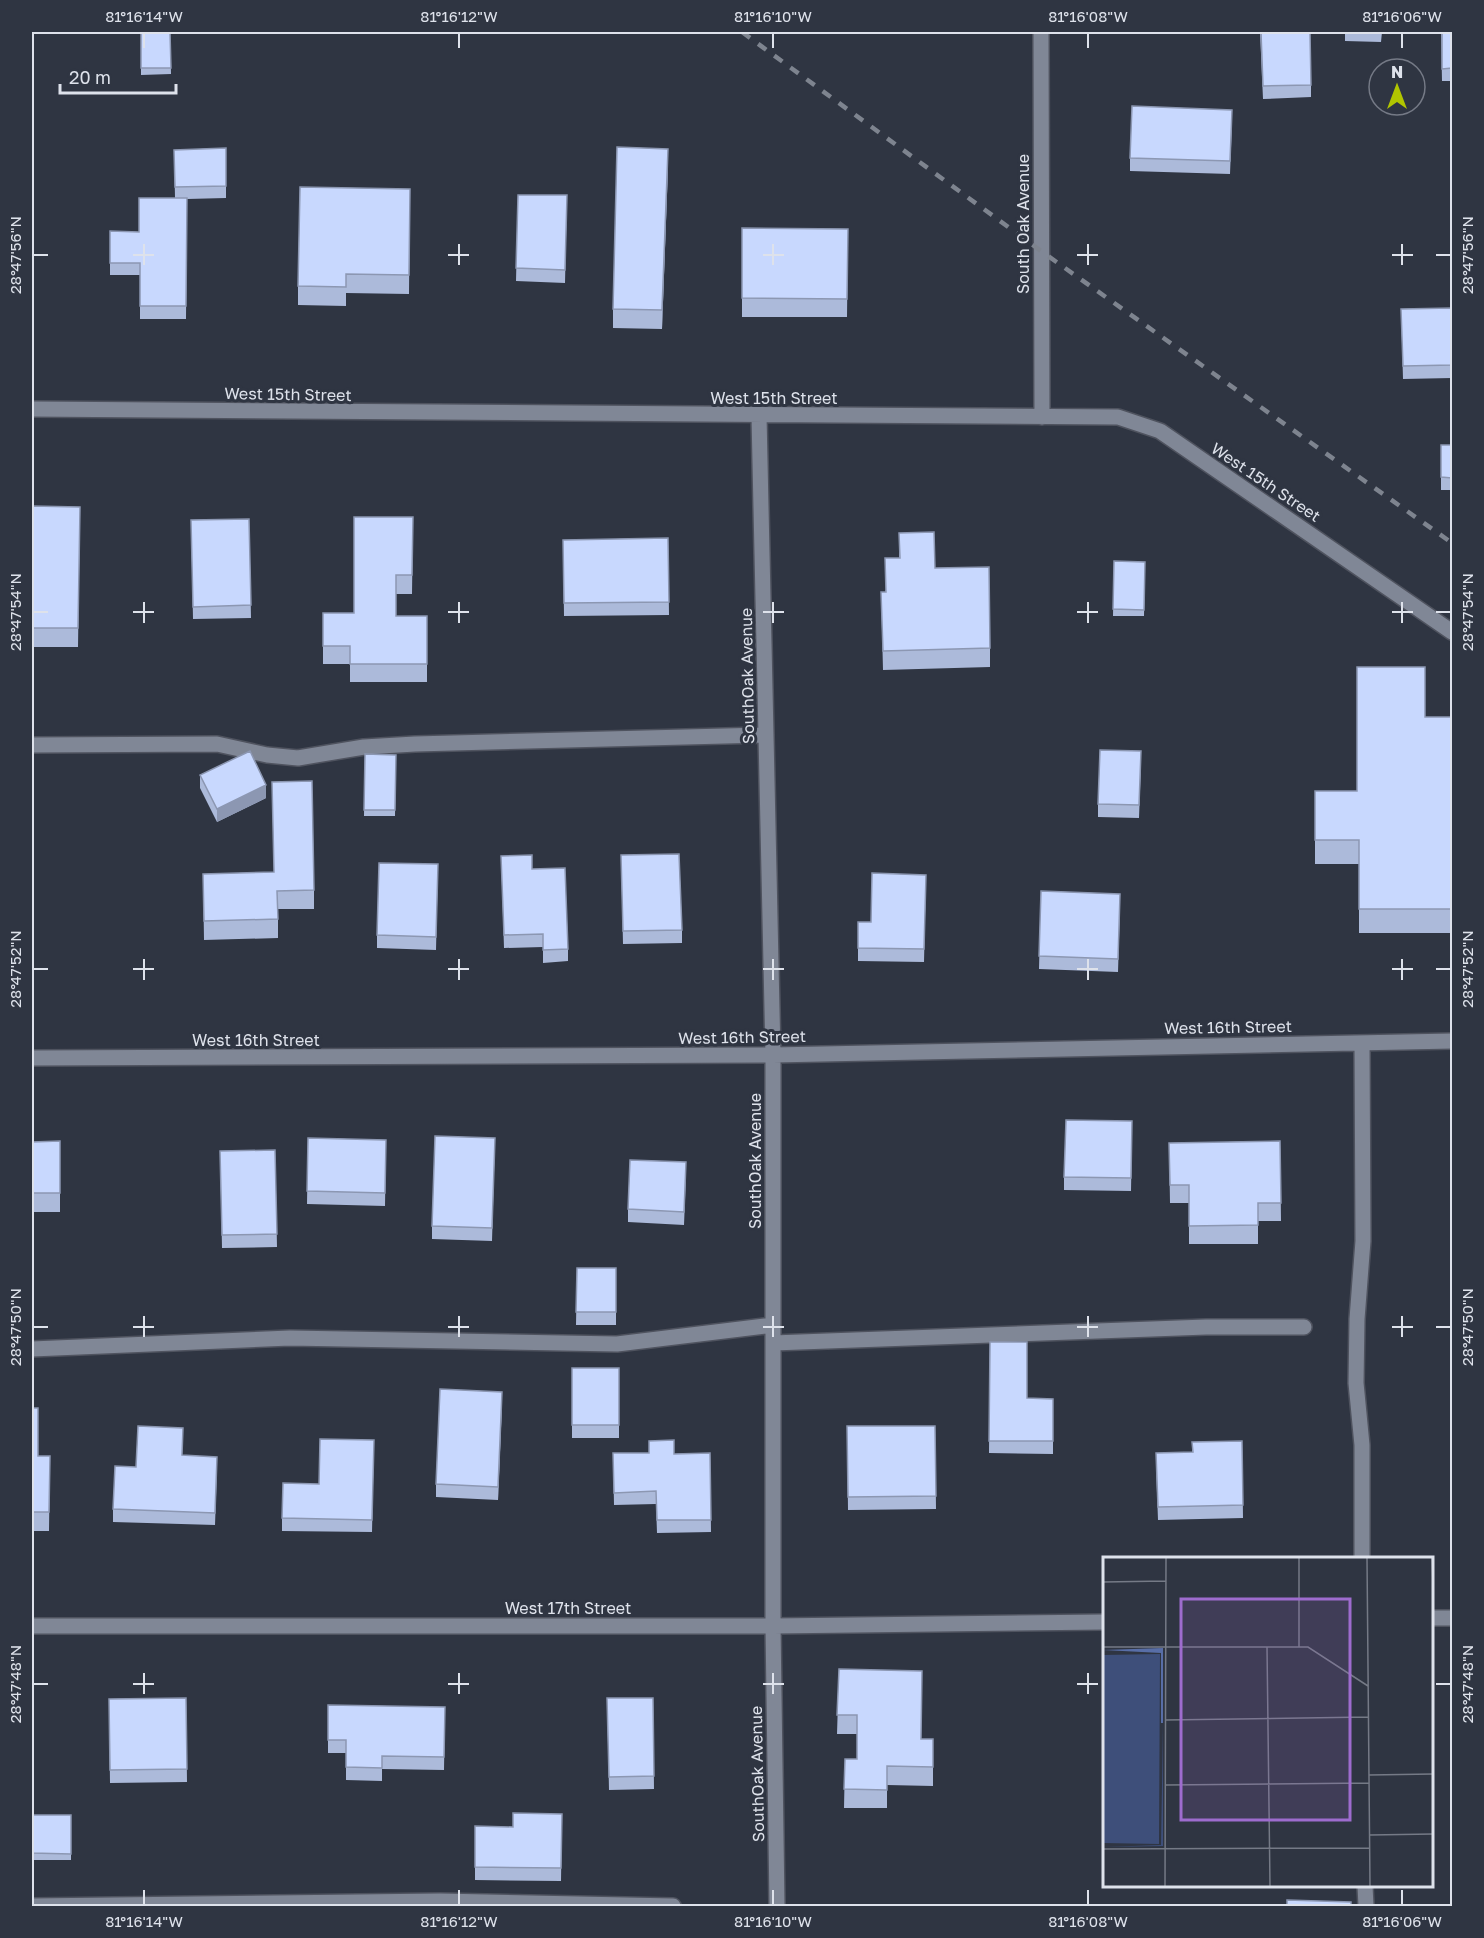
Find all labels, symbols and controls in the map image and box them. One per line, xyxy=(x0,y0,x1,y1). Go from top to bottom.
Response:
text: 81°16'14"W xyxy=(105,7,183,25)
text: 81°16'12"W xyxy=(420,7,498,25)
text: 81°16'10"W xyxy=(734,7,812,25)
text: 81°16'08"W xyxy=(1048,7,1128,25)
text: 81°16'06"W xyxy=(1362,7,1442,25)
scale bar xyxy=(60,57,176,95)
north arrow xyxy=(1367,57,1427,117)
text: N xyxy=(1391,62,1403,82)
text: 20 m xyxy=(69,66,111,88)
street label: South Oak Avenue xyxy=(1013,154,1033,294)
text: 28°47'56"N xyxy=(6,216,24,294)
text: 28°47'56"N xyxy=(1458,216,1476,294)
street label: West 15th Street xyxy=(224,383,352,405)
street label: West 15th Street xyxy=(710,388,838,408)
street label: West 15th Street xyxy=(1208,438,1324,526)
text: 28°47'54"N xyxy=(6,573,24,651)
text: 28°47'54"N xyxy=(1458,573,1476,651)
street label: SouthOak Avenue xyxy=(736,608,758,744)
text: 28°47'52"N xyxy=(6,930,24,1008)
text: 28°47'52"N xyxy=(1458,930,1476,1008)
street label: West 16th Street xyxy=(1164,1016,1292,1038)
street label: West 16th Street xyxy=(678,1026,806,1048)
street label: West 16th Street xyxy=(192,1030,320,1050)
street label: SouthOak Avenue xyxy=(745,1093,765,1229)
text: 28°47'50"N xyxy=(6,1288,24,1366)
text: 28°47'50"N xyxy=(1458,1288,1476,1366)
inset map xyxy=(1103,1557,1433,1887)
street label: West 17th Street xyxy=(505,1598,631,1618)
text: 28°47'48"N xyxy=(6,1645,24,1723)
text: 28°47'48"N xyxy=(1458,1645,1476,1723)
street label: SouthOak Avenue xyxy=(746,1706,768,1842)
text: 81°16'14"W xyxy=(105,1912,183,1930)
text: 81°16'12"W xyxy=(420,1912,498,1930)
text: 81°16'10"W xyxy=(734,1912,812,1930)
text: 81°16'08"W xyxy=(1048,1912,1128,1930)
text: 81°16'06"W xyxy=(1362,1912,1442,1930)

